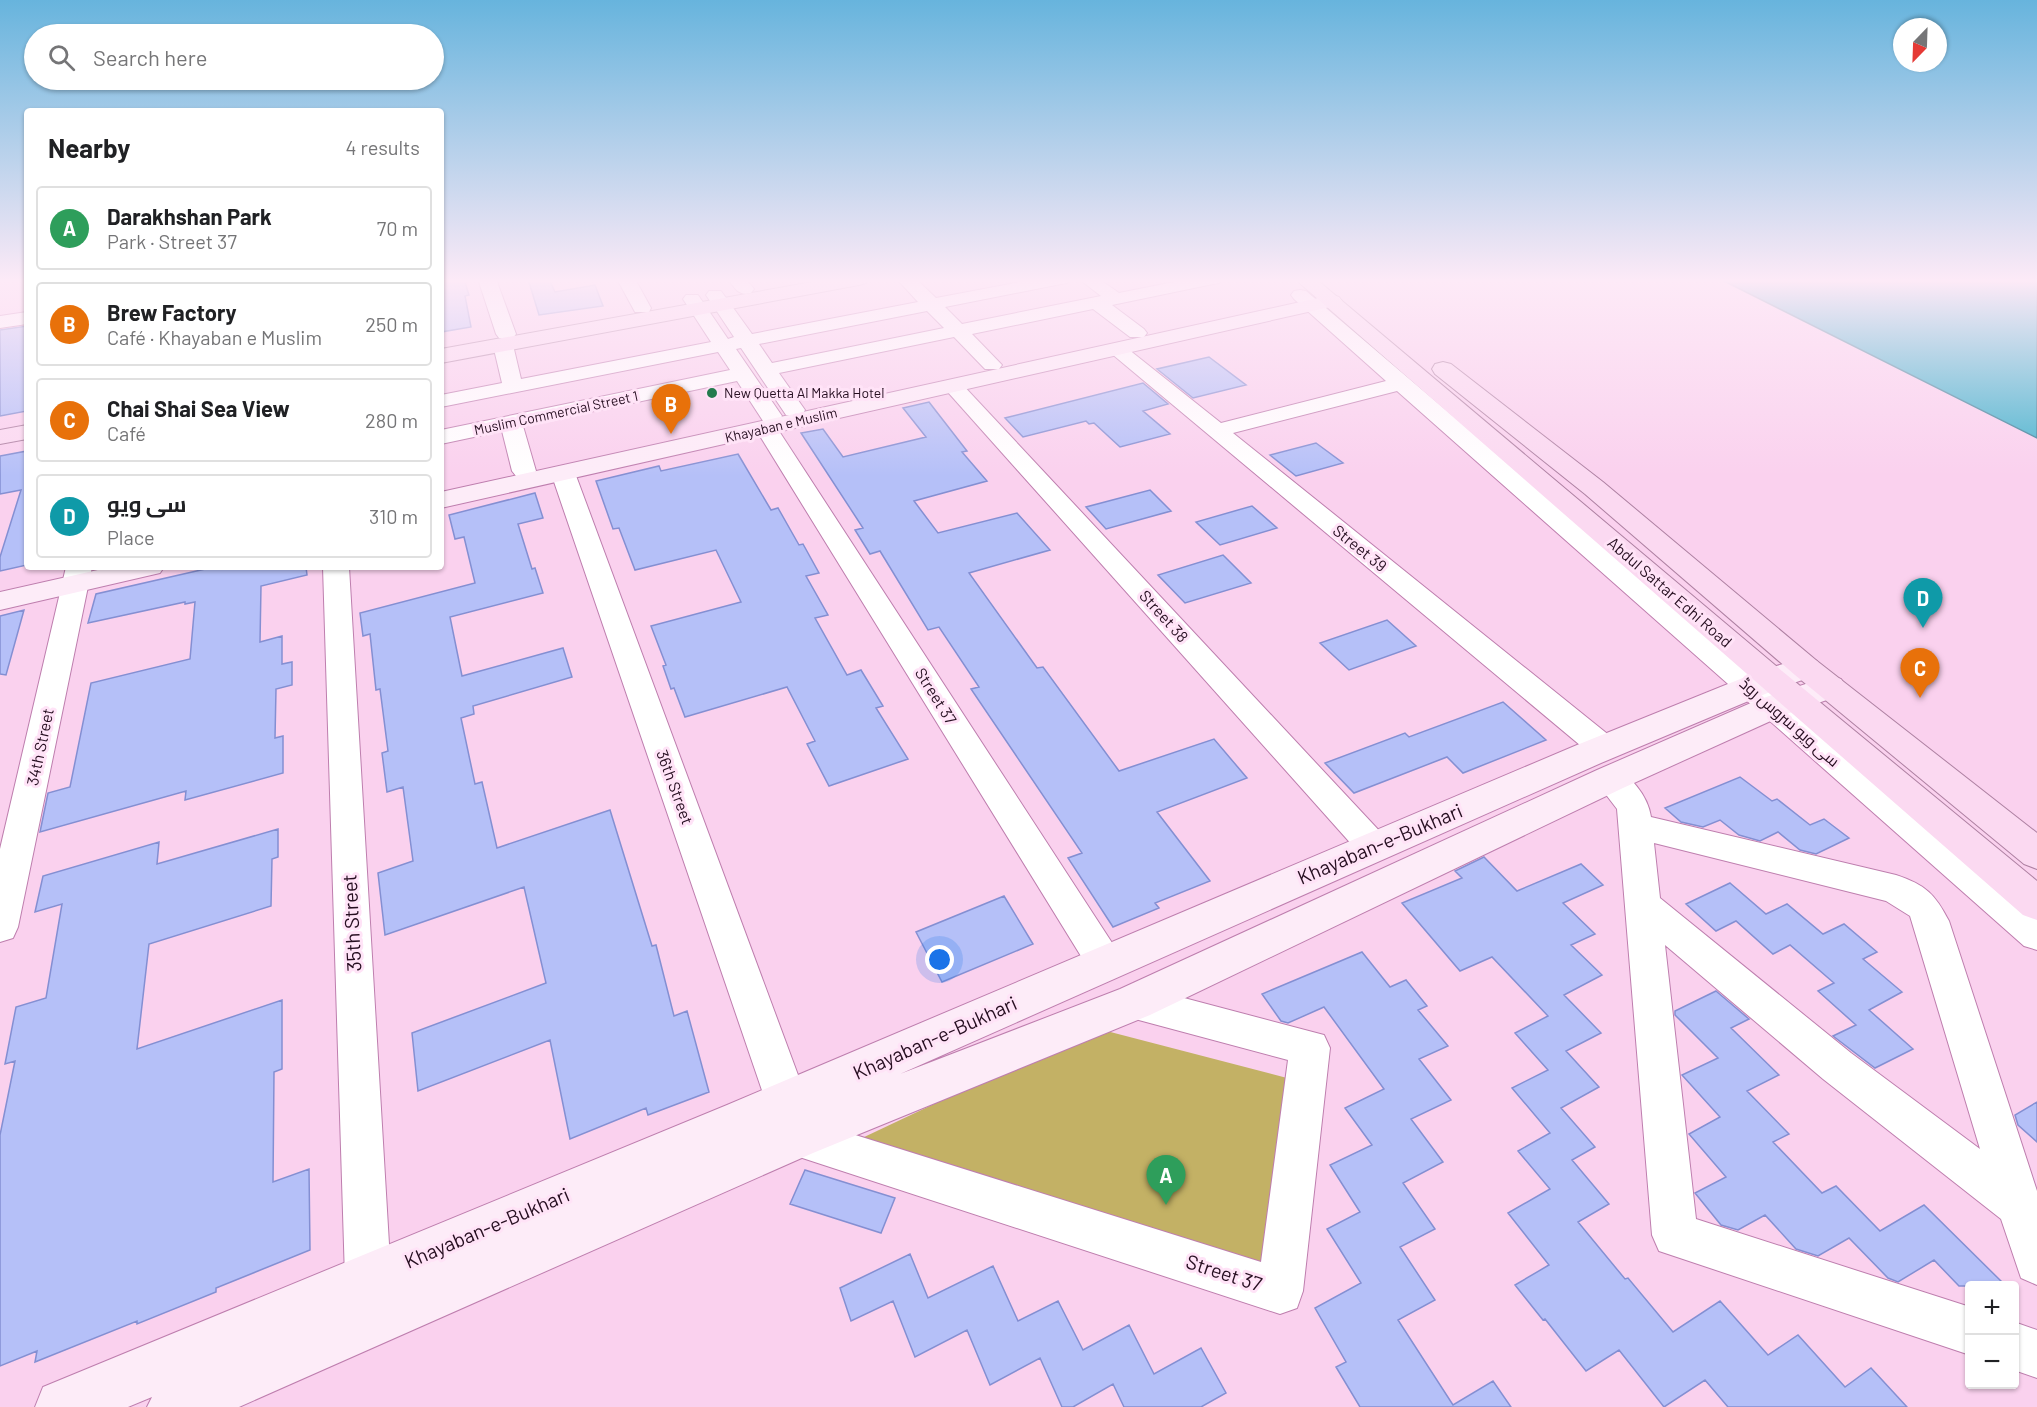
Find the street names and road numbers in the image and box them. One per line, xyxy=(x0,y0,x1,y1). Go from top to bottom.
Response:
street label: Muslim Commercial Street 1 xyxy=(472,387,639,438)
street label: Khayaban e Muslim xyxy=(723,403,839,446)
street label: Street 39 xyxy=(1330,520,1391,575)
street label: Abdul Sattar Edhi Road xyxy=(1604,532,1736,651)
street label: Street 38 xyxy=(1136,586,1193,646)
street label: Street 37 xyxy=(912,664,961,728)
street label: سی ویو سروس روڈ xyxy=(1735,673,1844,772)
street label: 34th Street xyxy=(22,707,57,787)
street label: 36th Street xyxy=(653,747,698,827)
street label: Khayaban-e-Bukhari xyxy=(1293,797,1466,889)
street label: 35th Street xyxy=(336,874,366,972)
street label: Khayaban-e-Bukhari xyxy=(849,990,1020,1084)
street label: Khayaban-e-Bukhari xyxy=(400,1181,573,1273)
street label: Street 37 xyxy=(1183,1249,1266,1296)

